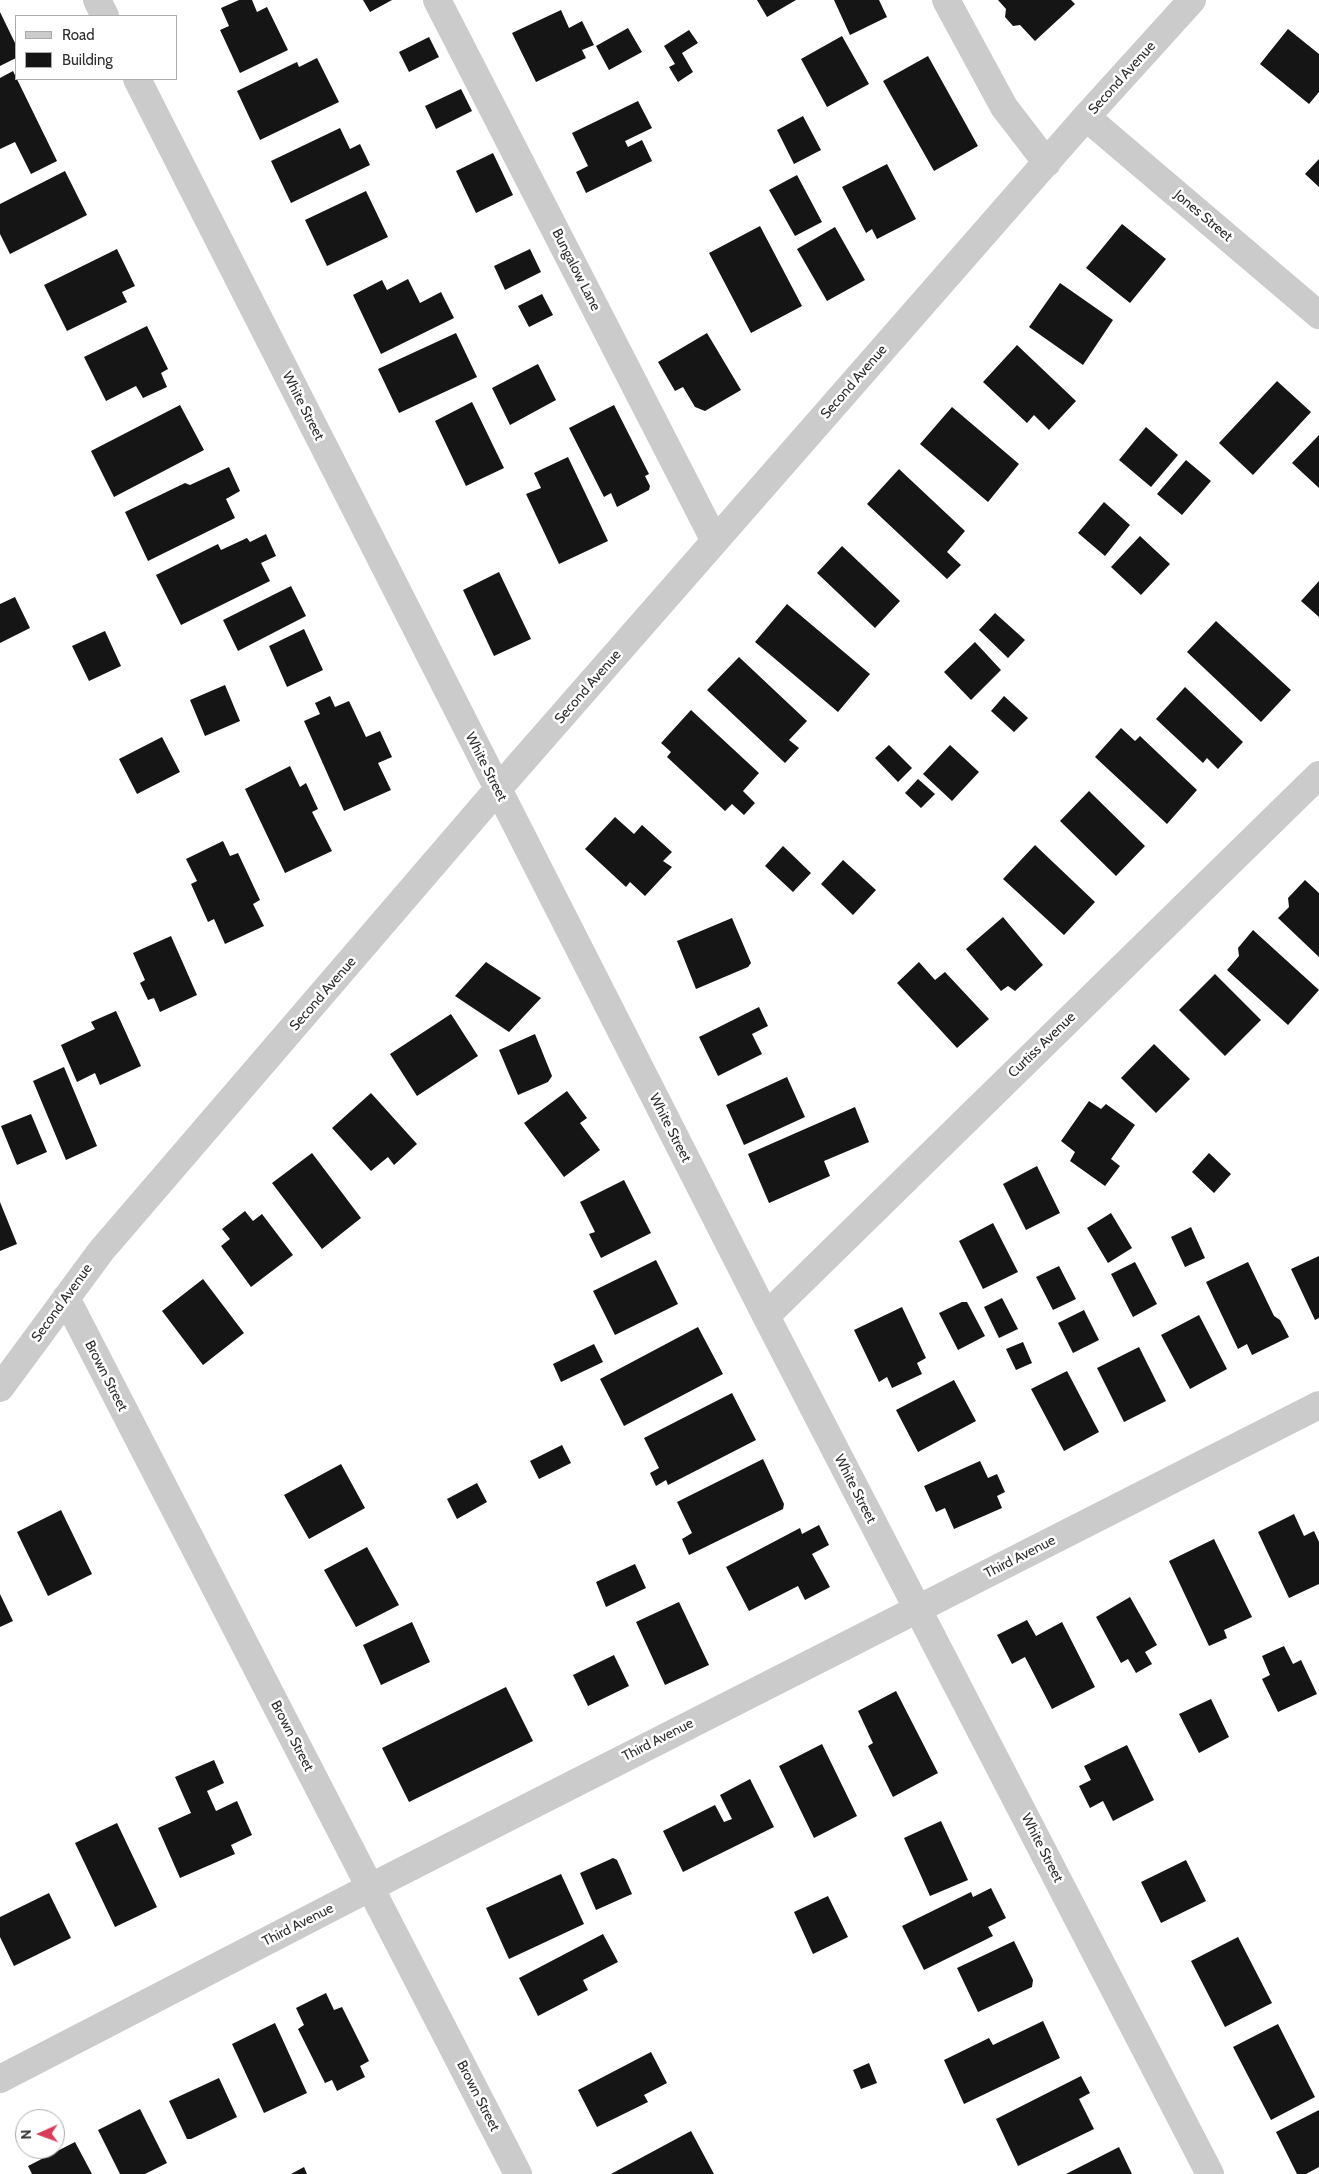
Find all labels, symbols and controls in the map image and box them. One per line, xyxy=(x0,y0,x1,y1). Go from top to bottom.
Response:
legend xyxy=(15,15,178,80)
text: Road xyxy=(62,26,95,44)
street label: Second Avenue xyxy=(1085,38,1159,118)
text: Building xyxy=(62,51,113,69)
street label: Jones Street xyxy=(1170,187,1236,245)
street label: Bungalow Lane xyxy=(548,226,604,314)
street label: Second Avenue xyxy=(817,342,891,422)
street label: White Street xyxy=(279,369,327,443)
street label: Second Avenue xyxy=(551,647,625,727)
street label: White Street xyxy=(462,730,510,804)
street label: Second Avenue xyxy=(286,954,360,1034)
street label: Curtiss Avenue xyxy=(1005,1009,1079,1081)
street label: White Street xyxy=(646,1091,694,1165)
street label: Second Avenue xyxy=(28,1261,96,1345)
street label: Brown Street xyxy=(81,1338,131,1414)
street label: White Street xyxy=(831,1452,879,1526)
street label: Third Avenue xyxy=(982,1532,1058,1582)
street label: Brown Street xyxy=(267,1698,317,1774)
street label: Third Avenue xyxy=(620,1715,696,1765)
street label: White Street xyxy=(1018,1811,1066,1885)
street label: Third Avenue xyxy=(260,1900,336,1950)
street label: Brown Street xyxy=(453,2058,503,2134)
north arrow xyxy=(15,2109,65,2159)
text: N xyxy=(17,2129,35,2140)

